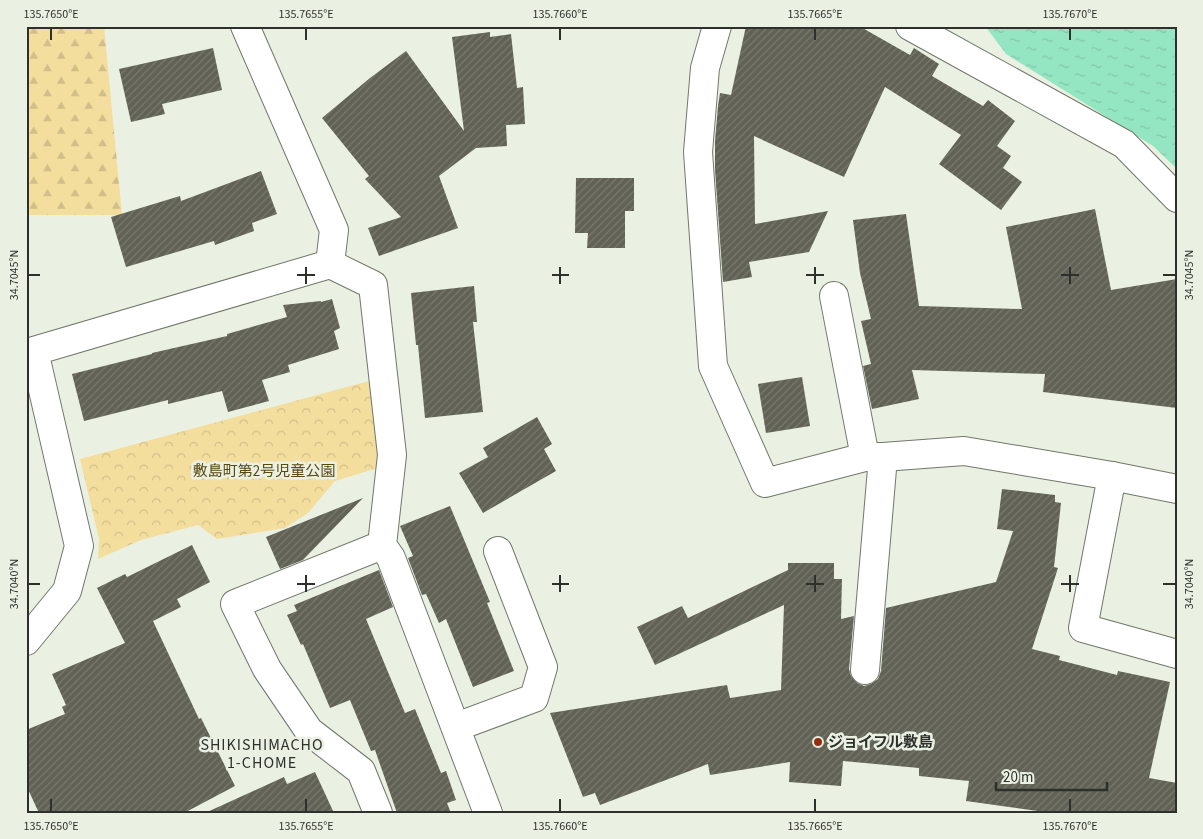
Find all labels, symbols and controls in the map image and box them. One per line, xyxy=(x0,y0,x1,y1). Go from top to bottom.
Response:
text: 135.7650°E xyxy=(23,6,79,23)
text: 135.7655°E xyxy=(278,6,334,23)
text: 135.7660°E xyxy=(532,6,588,23)
text: 135.7665°E xyxy=(787,6,843,23)
text: 135.7670°E xyxy=(1042,6,1098,23)
text: 34.7045°N xyxy=(6,250,23,300)
text: 34.7045°N xyxy=(1181,250,1198,300)
park label: 敷島町第2号児童公園 xyxy=(193,461,335,482)
text: 34.7040°N xyxy=(6,559,23,609)
text: 34.7040°N xyxy=(1181,559,1198,609)
place label: ジョイフル敷島 xyxy=(828,732,933,753)
district label: SHIKISHIMACHO 1-CHOME xyxy=(200,734,324,774)
marker: ジョイフル敷島 xyxy=(812,736,824,748)
scale bar xyxy=(996,759,1107,791)
text: 20 m xyxy=(1003,767,1033,788)
text: 135.7650°E xyxy=(23,818,79,835)
text: 135.7655°E xyxy=(278,818,334,835)
text: 135.7660°E xyxy=(532,818,588,835)
text: 135.7665°E xyxy=(787,818,843,835)
text: 135.7670°E xyxy=(1042,818,1098,835)

